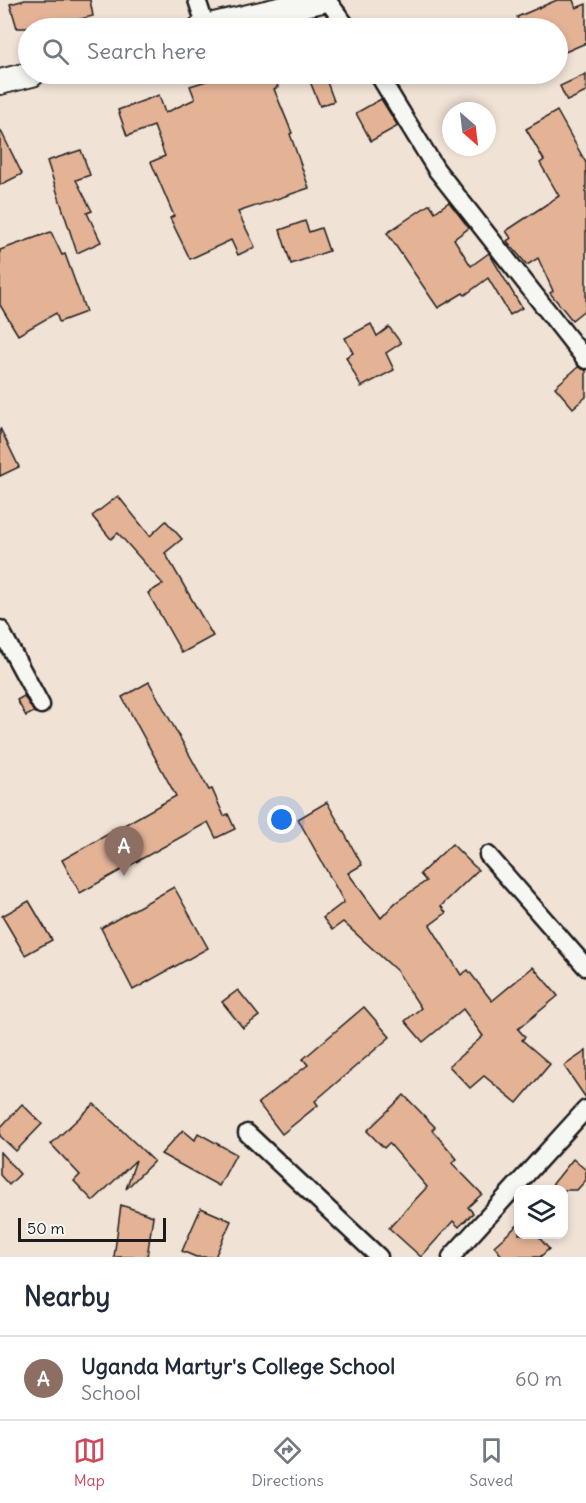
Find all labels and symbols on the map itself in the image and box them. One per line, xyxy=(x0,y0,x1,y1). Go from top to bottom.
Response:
north arrow xyxy=(442,102,496,156)
your location xyxy=(267,805,296,834)
pin: A xyxy=(104,826,144,876)
scale bar xyxy=(18,1215,166,1242)

